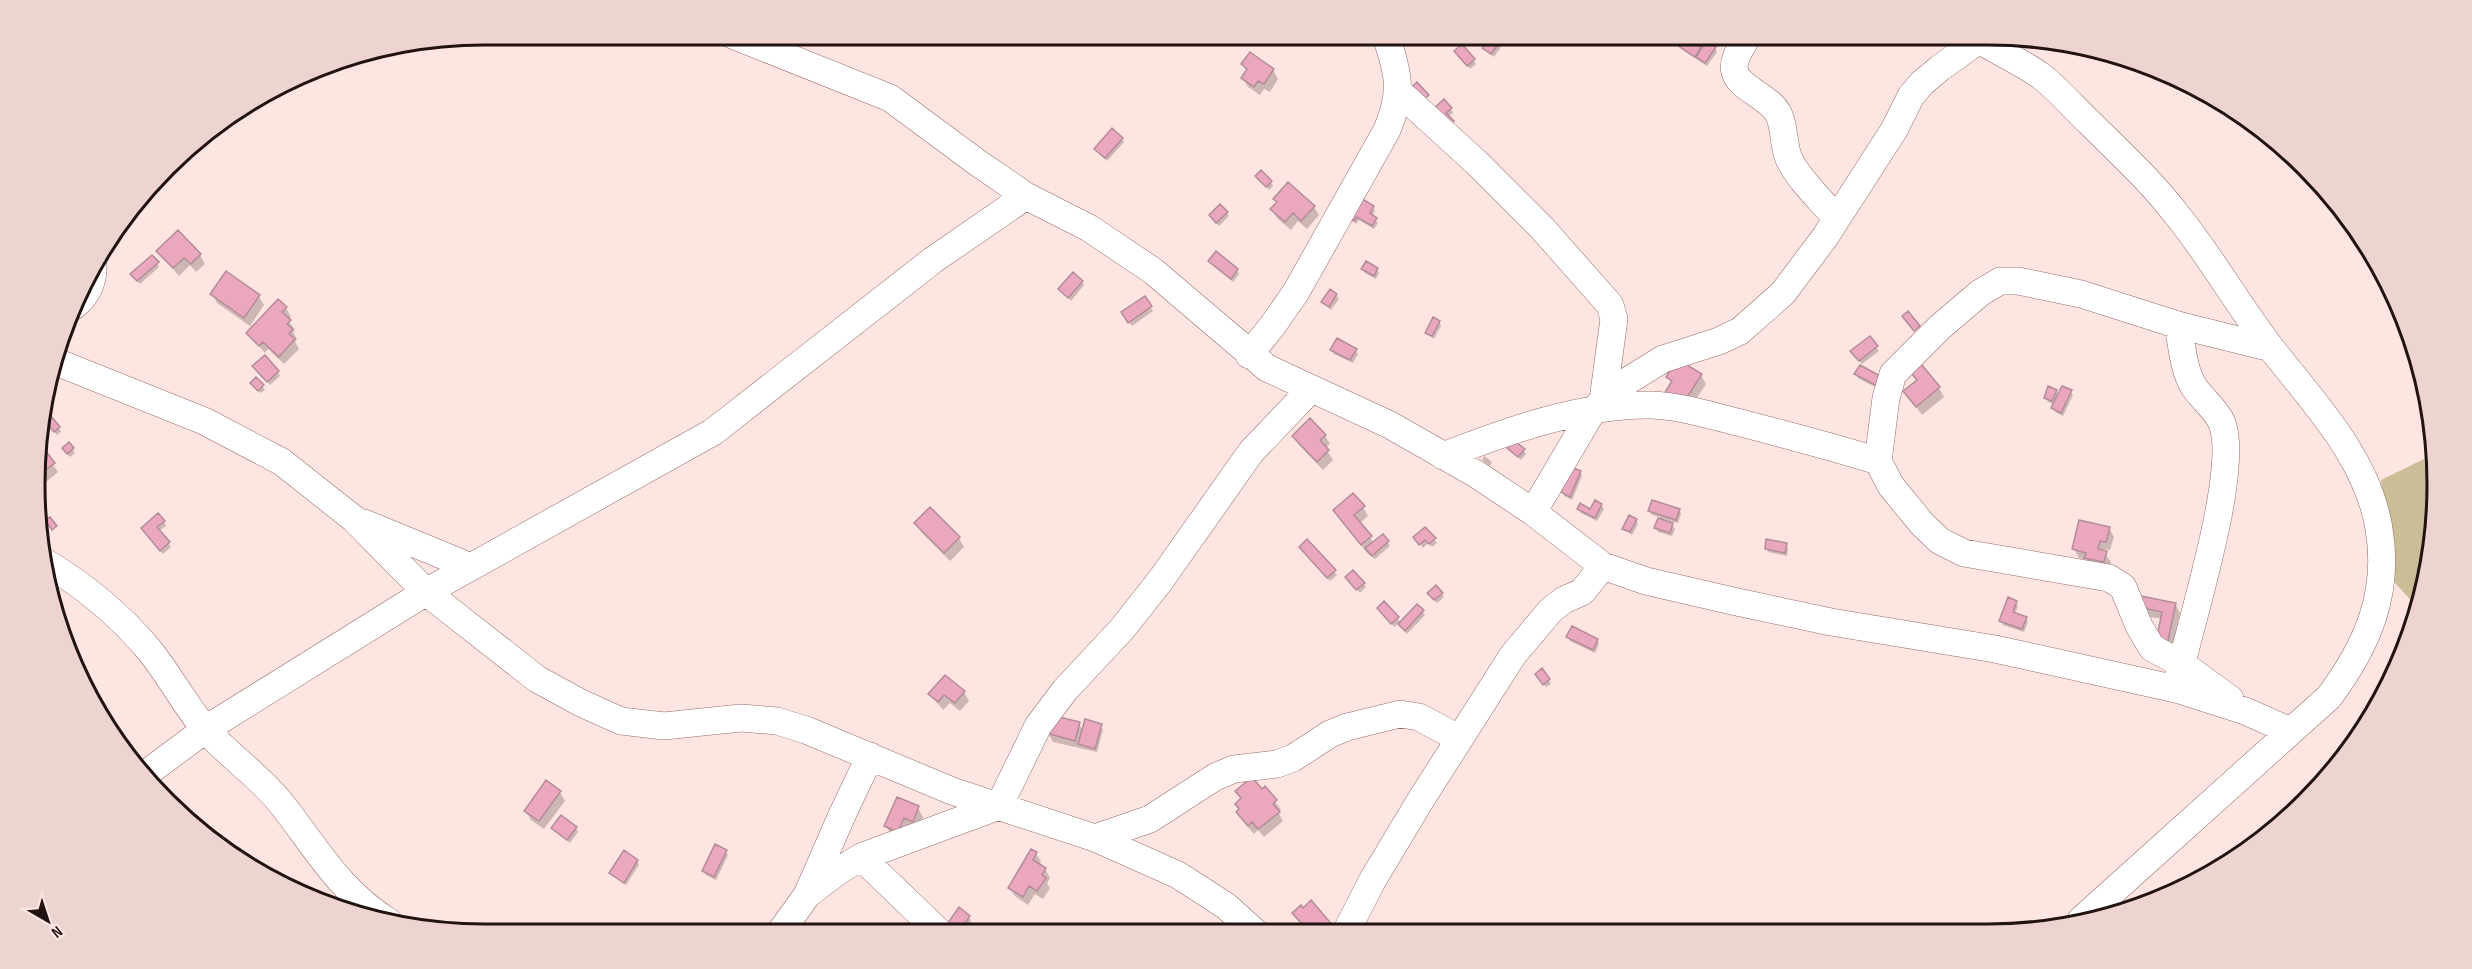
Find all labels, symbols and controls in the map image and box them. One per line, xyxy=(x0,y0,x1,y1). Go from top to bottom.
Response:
north arrow xyxy=(18,891,78,951)
text: N xyxy=(47,921,66,942)

